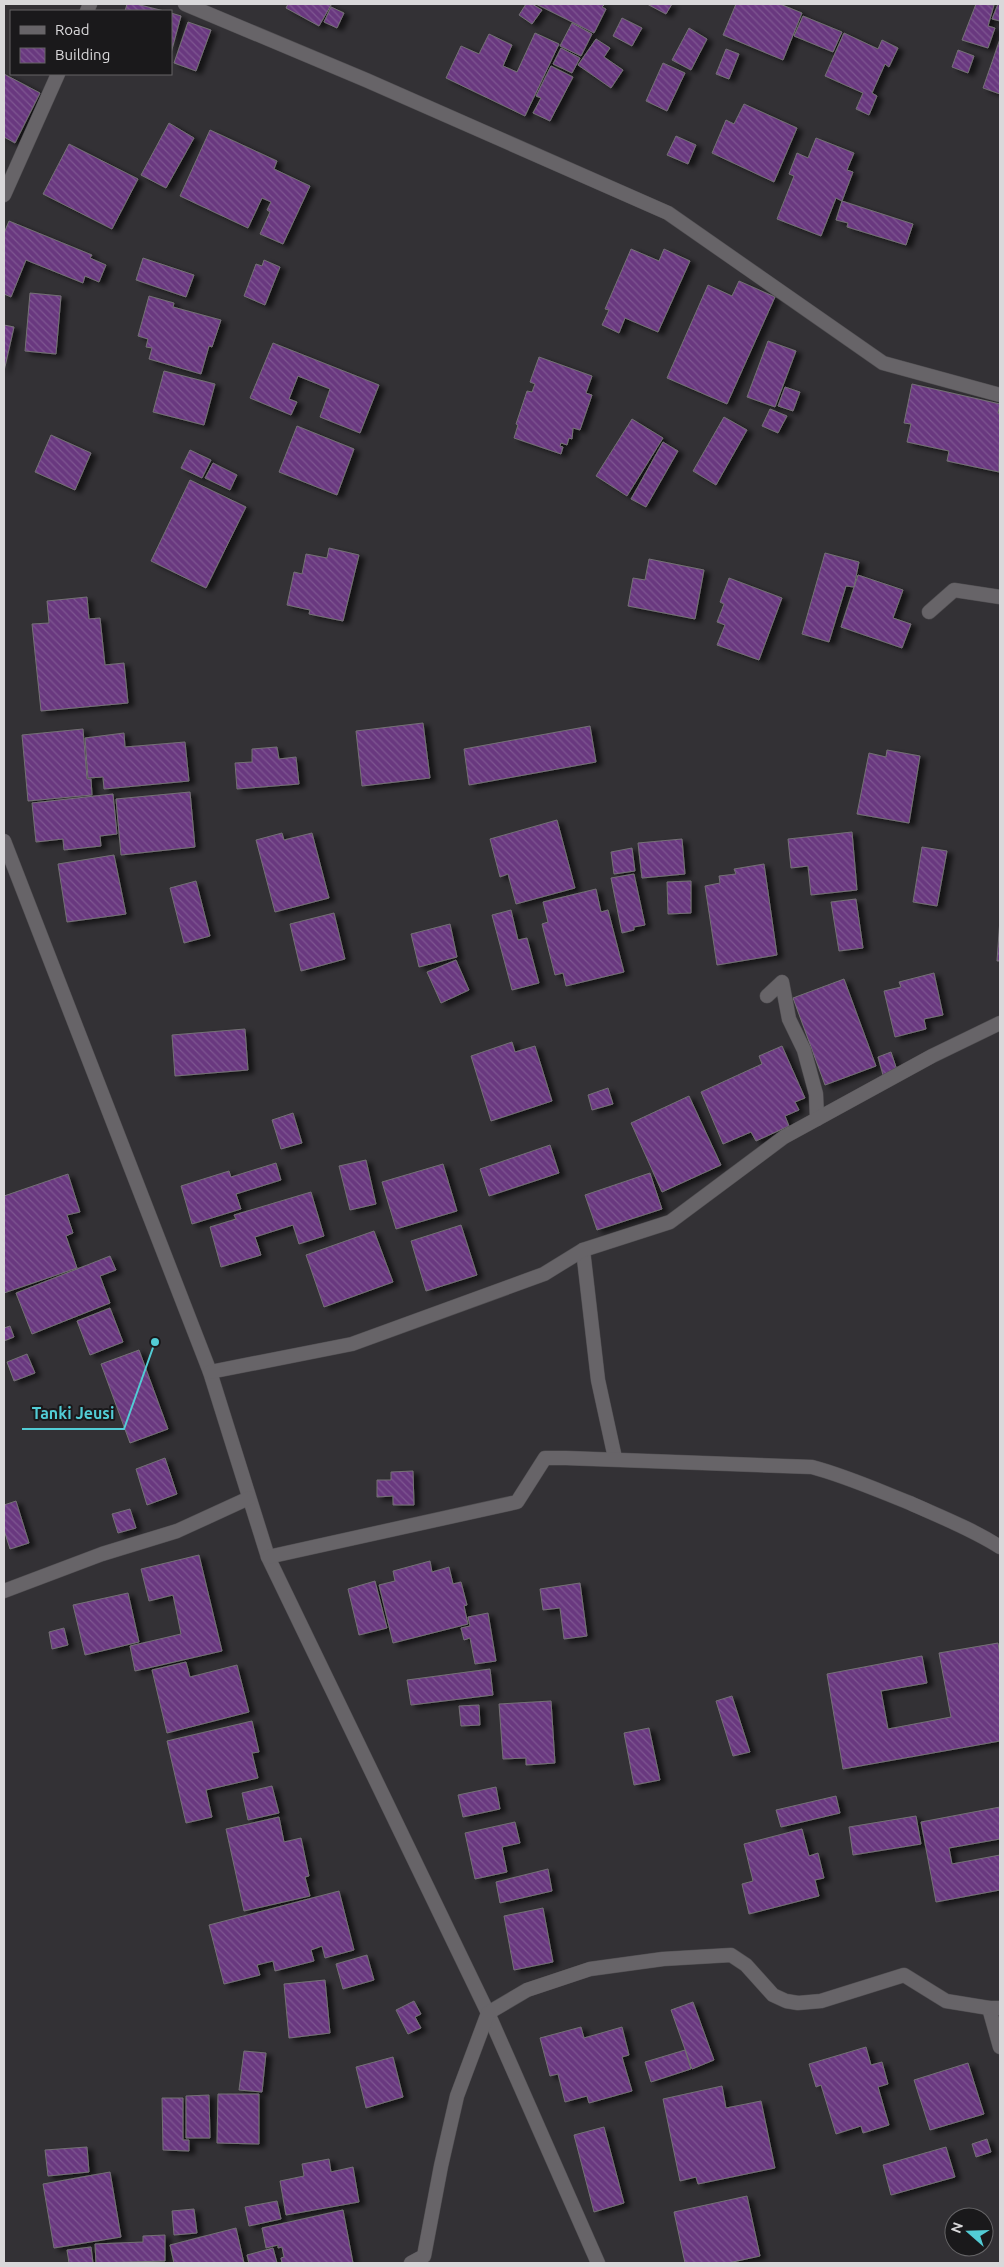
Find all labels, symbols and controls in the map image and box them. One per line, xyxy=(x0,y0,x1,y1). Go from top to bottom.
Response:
legend xyxy=(10,10,172,75)
text: Road xyxy=(55,21,90,38)
text: Building xyxy=(55,46,110,63)
callout: Tanki Jeusi xyxy=(22,1398,124,1429)
text: Tanki Jeusi xyxy=(32,1404,114,1422)
north arrow xyxy=(944,2207,994,2257)
text: N xyxy=(947,2220,966,2235)

